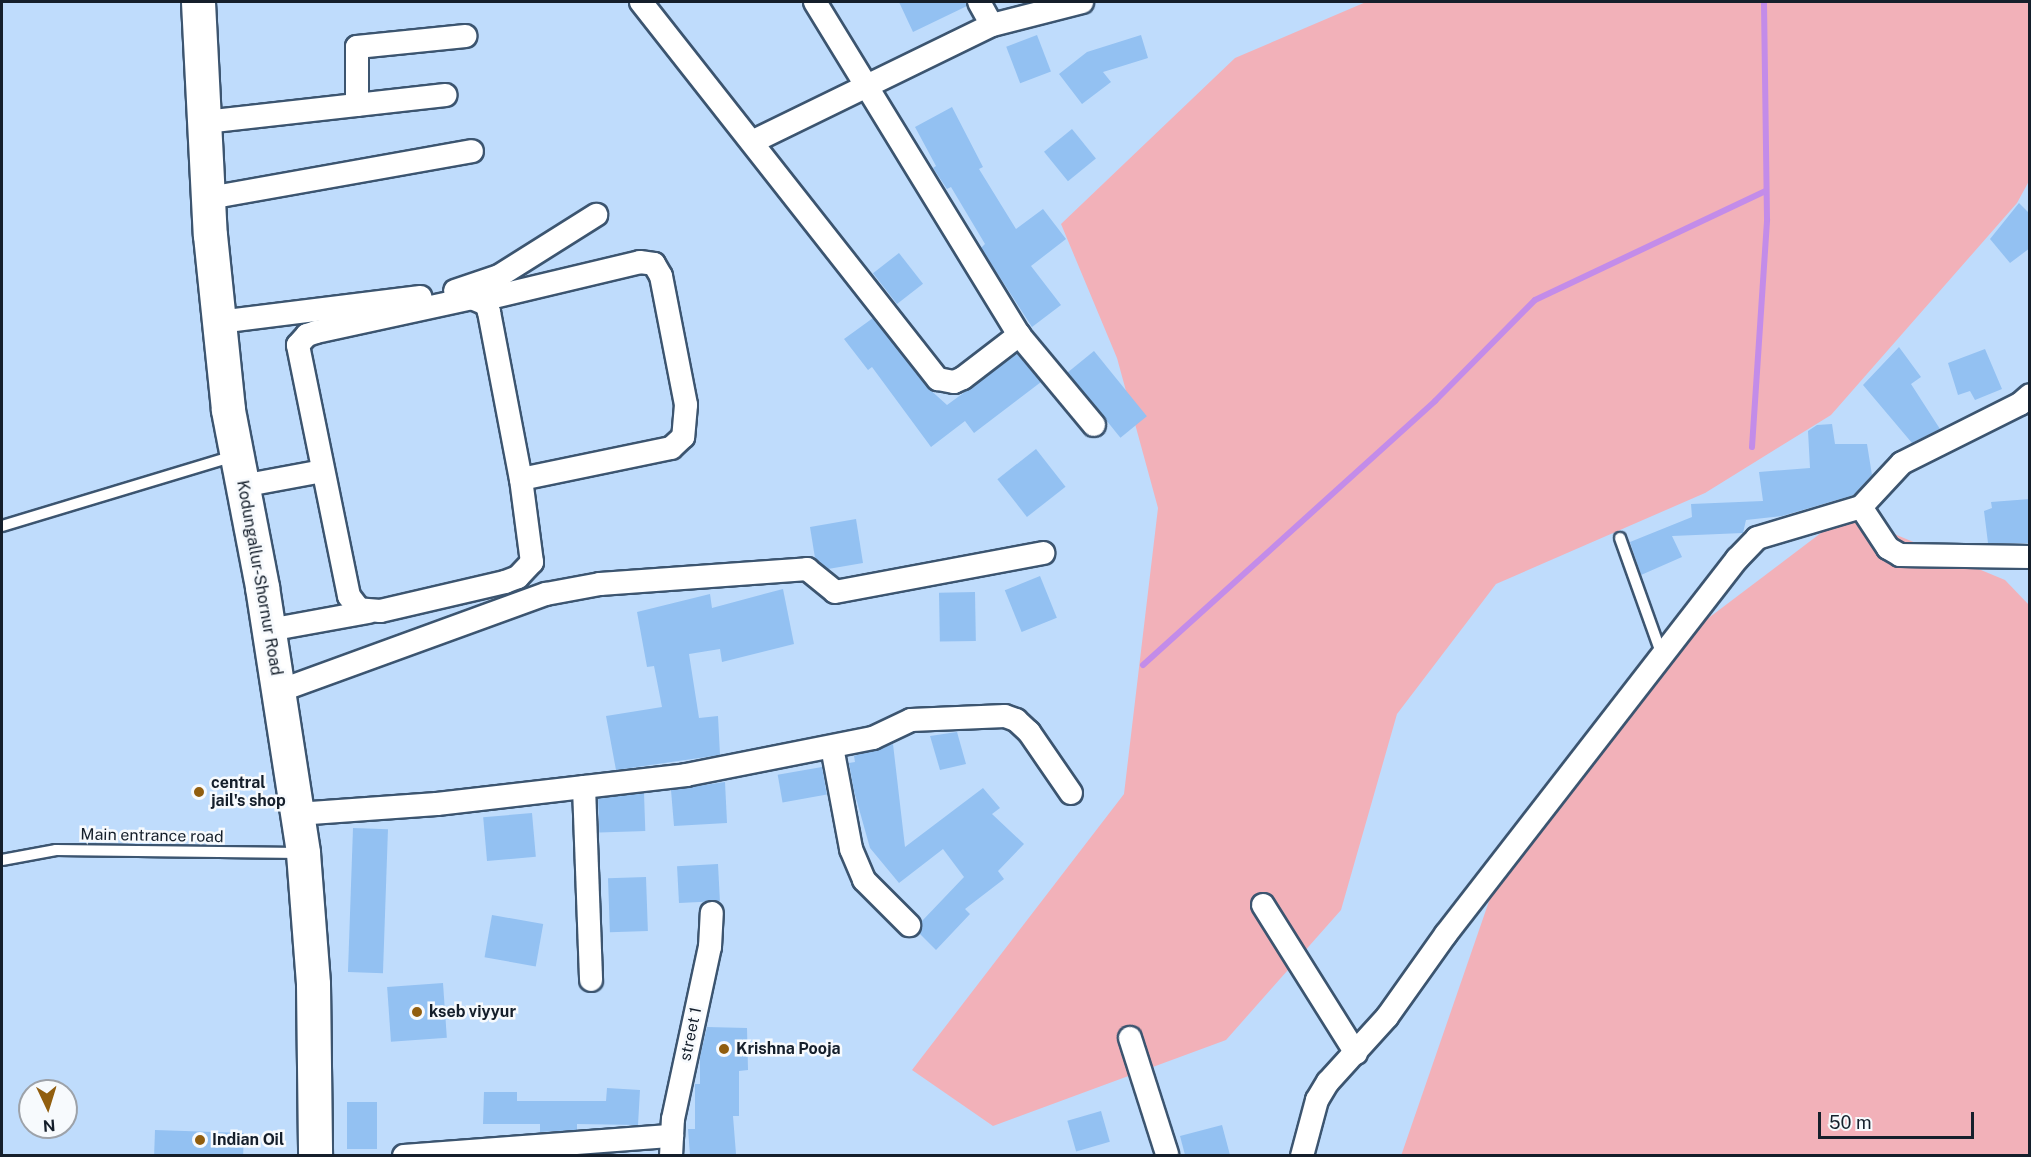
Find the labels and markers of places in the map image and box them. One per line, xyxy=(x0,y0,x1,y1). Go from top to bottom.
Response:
place label: central jail's shop xyxy=(211,773,286,811)
marker: central jail's shop xyxy=(192,785,206,799)
place label: kseb viyyur xyxy=(429,1002,516,1022)
marker: kseb viyyur xyxy=(410,1005,424,1019)
place label: Krishna Pooja xyxy=(736,1039,841,1059)
marker: Krishna Pooja xyxy=(717,1042,731,1056)
place label: Indian Oil xyxy=(212,1130,284,1150)
marker: Indian Oil xyxy=(193,1133,207,1147)

